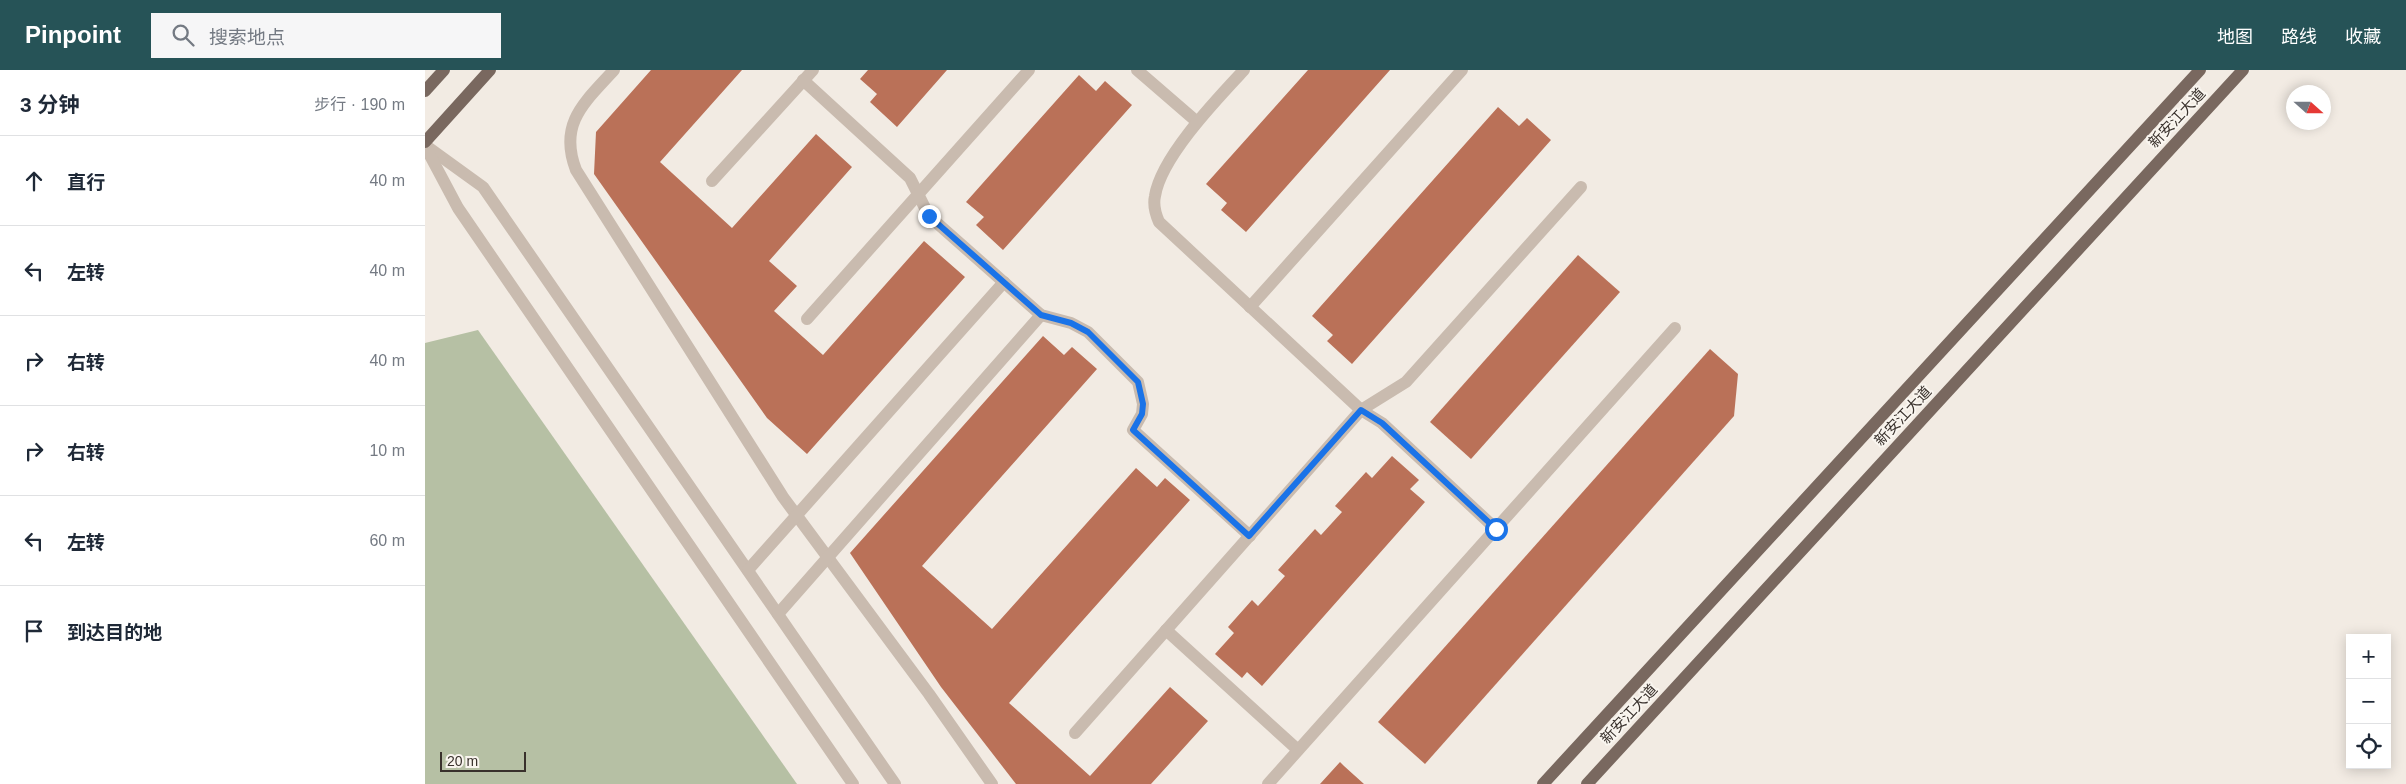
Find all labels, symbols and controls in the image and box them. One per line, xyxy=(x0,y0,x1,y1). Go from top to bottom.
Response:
search box xyxy=(151,13,501,58)
text: Pinpoint xyxy=(25,21,121,48)
icon: search xyxy=(169,21,197,49)
text: 搜索地点 xyxy=(209,27,285,48)
text: 地图 xyxy=(2217,27,2253,47)
text: 路线 xyxy=(2281,27,2317,47)
text: 收藏 xyxy=(2345,27,2381,47)
street label: 新安江大道 xyxy=(2145,84,2208,151)
north arrow xyxy=(2286,85,2331,130)
text: 3 分钟 xyxy=(20,93,80,116)
text: 步行 · 190 m xyxy=(314,96,405,113)
icon: ahead xyxy=(20,167,48,195)
text: 直行 xyxy=(67,172,105,193)
text: 40 m xyxy=(369,172,405,189)
route end xyxy=(918,205,941,228)
icon: left xyxy=(20,257,48,285)
text: 左转 xyxy=(67,262,105,283)
text: 40 m xyxy=(369,262,405,279)
icon: right xyxy=(20,347,48,375)
text: 右转 xyxy=(67,352,105,373)
text: 40 m xyxy=(369,352,405,369)
street label: 新安江大道 xyxy=(1871,382,1934,449)
icon: right xyxy=(20,437,48,465)
text: 右转 xyxy=(67,442,105,463)
text: 10 m xyxy=(369,442,405,459)
route start xyxy=(1485,518,1508,541)
icon: left xyxy=(20,527,48,555)
text: 左转 xyxy=(67,532,105,553)
text: 60 m xyxy=(369,532,405,549)
icon: arrive xyxy=(20,617,48,645)
text: 到达目的地 xyxy=(67,622,162,643)
map controls xyxy=(2346,634,2391,769)
button: + xyxy=(2346,634,2391,679)
button: − xyxy=(2346,679,2391,724)
street label: 新安江大道 xyxy=(1597,680,1660,747)
button: locate xyxy=(2346,724,2391,769)
scale bar xyxy=(440,749,526,772)
text: 20 m xyxy=(447,753,478,769)

